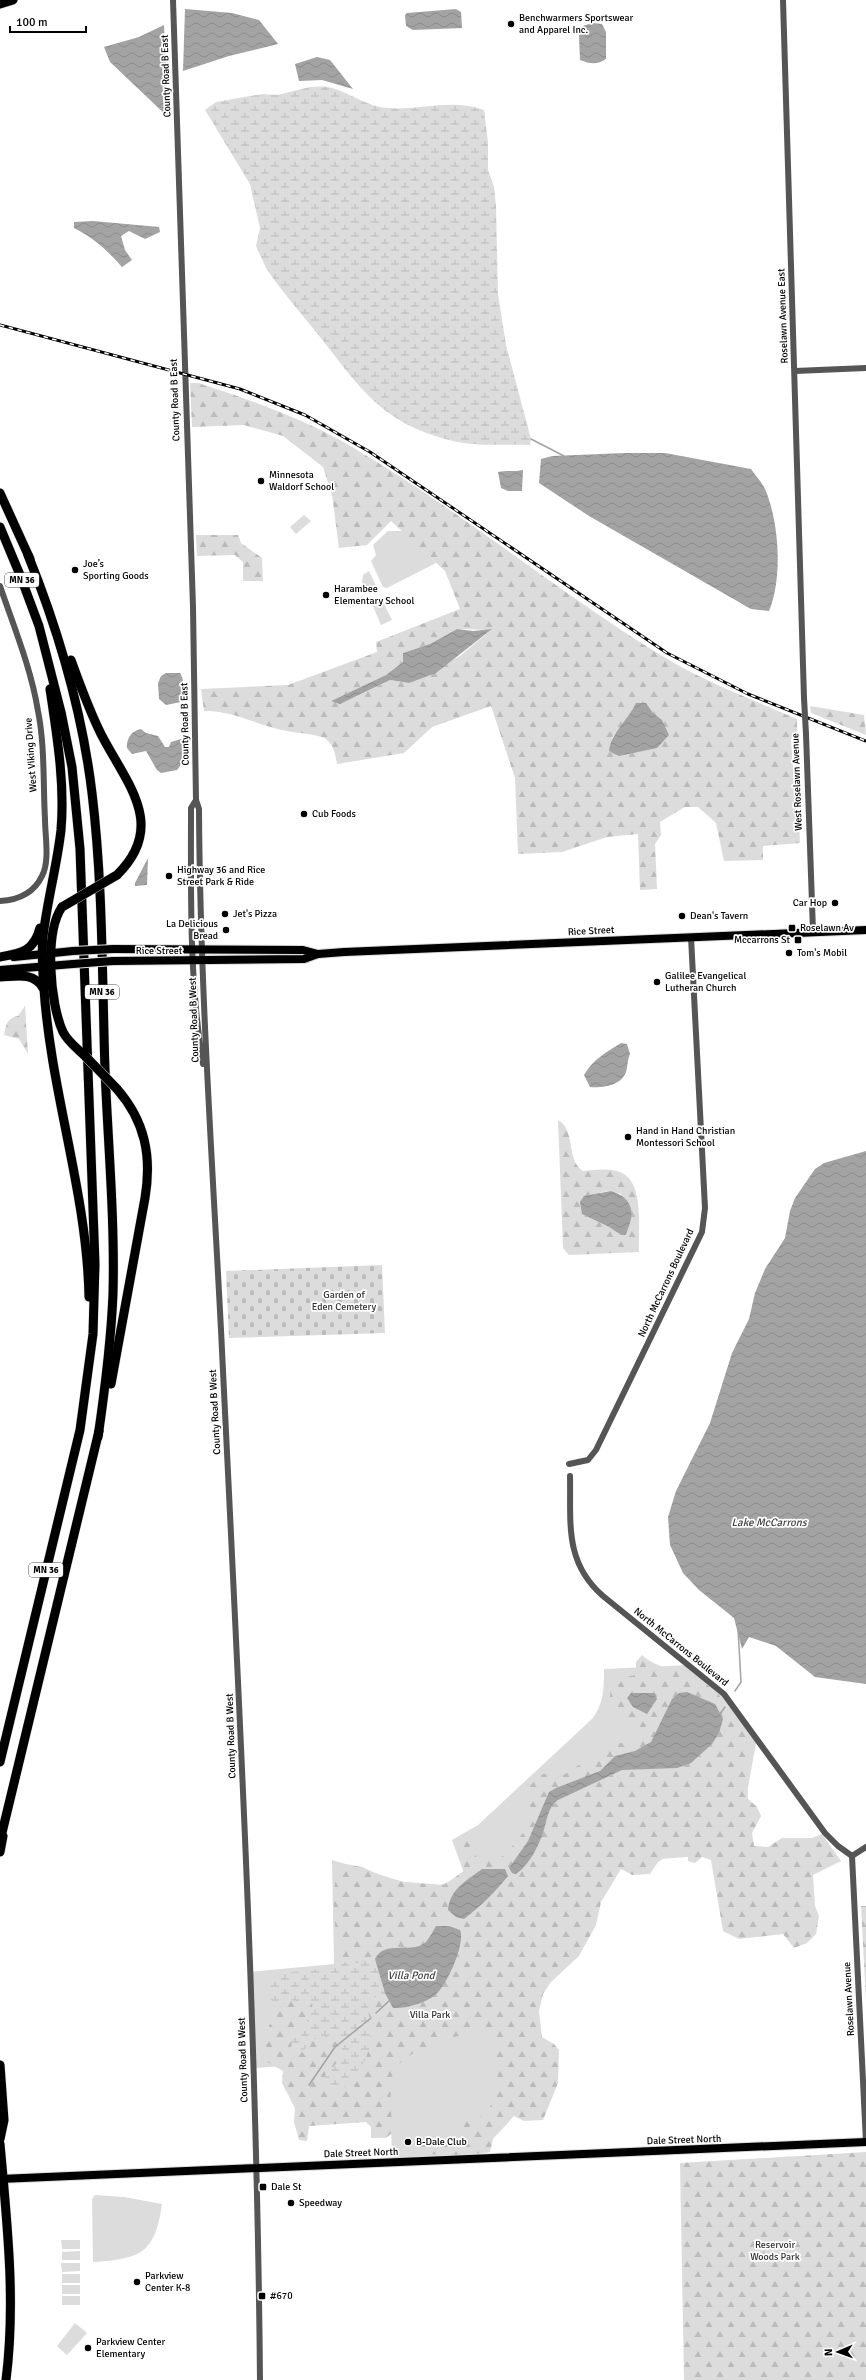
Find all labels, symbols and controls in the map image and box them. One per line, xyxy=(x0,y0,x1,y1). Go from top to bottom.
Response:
scale bar xyxy=(10,8,86,34)
place label: Benchwarmers Sportswear and Apparel Inc. xyxy=(519,12,634,36)
text: 100 m xyxy=(16,15,48,30)
marker: Benchwarmers Sportswear and Apparel Inc. xyxy=(506,19,516,29)
street label: County Road B East xyxy=(159,34,173,118)
street label: Roselawn Avenue East xyxy=(775,268,791,364)
street label: County Road B East xyxy=(168,358,182,442)
place label: Minnesota Waldorf School xyxy=(269,469,334,493)
marker: Minnesota Waldorf School xyxy=(256,476,266,486)
place label: Joe’s Sporting Goods xyxy=(83,558,149,582)
marker: Joe’s Sporting Goods xyxy=(70,565,80,575)
road number: MN 36 xyxy=(5,573,39,587)
place label: Harambee Elementary School xyxy=(334,583,414,607)
marker: Harambee Elementary School xyxy=(321,590,331,600)
street label: County Road B East xyxy=(178,682,192,766)
street label: West Viking Drive xyxy=(22,717,40,793)
street label: West Roselawn Avenue xyxy=(789,733,805,831)
place label: Cub Foods xyxy=(312,808,357,820)
marker: Cub Foods xyxy=(299,809,309,819)
place label: Highway 36 and Rice Street Park & Ride xyxy=(177,864,265,888)
marker: Highway 36 and Rice Street Park & Ride xyxy=(164,871,174,881)
place label: Car Hop xyxy=(793,897,827,909)
marker: Car Hop xyxy=(830,898,840,908)
place label: Jet's Pizza xyxy=(233,908,277,920)
marker: Jet's Pizza xyxy=(220,909,230,919)
place label: Dean's Tavern xyxy=(690,910,748,922)
marker: Dean's Tavern xyxy=(677,911,687,921)
place label: La Delicious Bread xyxy=(166,918,219,942)
place label: Roselawn Av xyxy=(800,922,854,934)
marker: Roselawn Av xyxy=(787,923,797,933)
street label: Rice Street xyxy=(567,924,615,938)
marker: La Delicious Bread xyxy=(221,925,231,935)
place label: Mccarrons St xyxy=(734,934,790,946)
marker: Mccarrons St xyxy=(793,935,803,945)
street label: Rice Street xyxy=(136,945,183,957)
place label: Tom's Mobil xyxy=(797,947,847,959)
marker: Tom's Mobil xyxy=(784,948,794,958)
place label: Galilee Evangelical Lutheran Church xyxy=(665,970,746,994)
street label: County Road B West xyxy=(186,977,201,1063)
marker: Galilee Evangelical Lutheran Church xyxy=(652,977,662,987)
road number: MN 36 xyxy=(85,985,119,999)
place label: Hand in Hand Christian Montessori School xyxy=(636,1125,735,1149)
marker: Hand in Hand Christian Montessori School xyxy=(623,1132,633,1142)
street label: North McCarrons Boulevard xyxy=(636,1227,696,1339)
park label: Garden of Eden Cemetery xyxy=(312,1289,377,1313)
street label: County Road B West xyxy=(207,1369,223,1455)
water label: Lake McCarrons xyxy=(731,1516,808,1529)
road number: MN 36 xyxy=(29,1563,63,1577)
street label: North McCarrons Boulevard xyxy=(631,1605,731,1689)
street label: County Road B West xyxy=(223,1693,238,1779)
street label: Roselawn Avenue xyxy=(841,1961,857,2037)
water label: Villa Pond xyxy=(387,1969,436,1982)
park label: Villa Park xyxy=(410,2009,450,2021)
street label: County Road B West xyxy=(235,2017,250,2103)
street label: Dale Street North xyxy=(647,2133,721,2147)
place label: B-Dale Club xyxy=(416,2136,467,2148)
marker: B-Dale Club xyxy=(403,2137,413,2147)
street label: Dale Street North xyxy=(324,2146,398,2160)
place label: Dale St xyxy=(271,2181,302,2193)
marker: Dale St xyxy=(258,2182,268,2192)
place label: Speedway xyxy=(299,2197,342,2209)
marker: Speedway xyxy=(286,2198,296,2208)
park label: Reservoir Woods Park xyxy=(750,2239,800,2263)
place label: Parkview Center K-8 xyxy=(145,2270,190,2294)
marker: Parkview Center K-8 xyxy=(132,2277,142,2287)
place label: #670 xyxy=(270,2290,293,2302)
marker: #670 xyxy=(257,2291,267,2301)
north arrow xyxy=(818,2332,858,2372)
place label: Parkview Center Elementary xyxy=(96,2336,165,2360)
marker: Parkview Center Elementary xyxy=(83,2343,93,2353)
text: N xyxy=(822,2348,835,2356)

